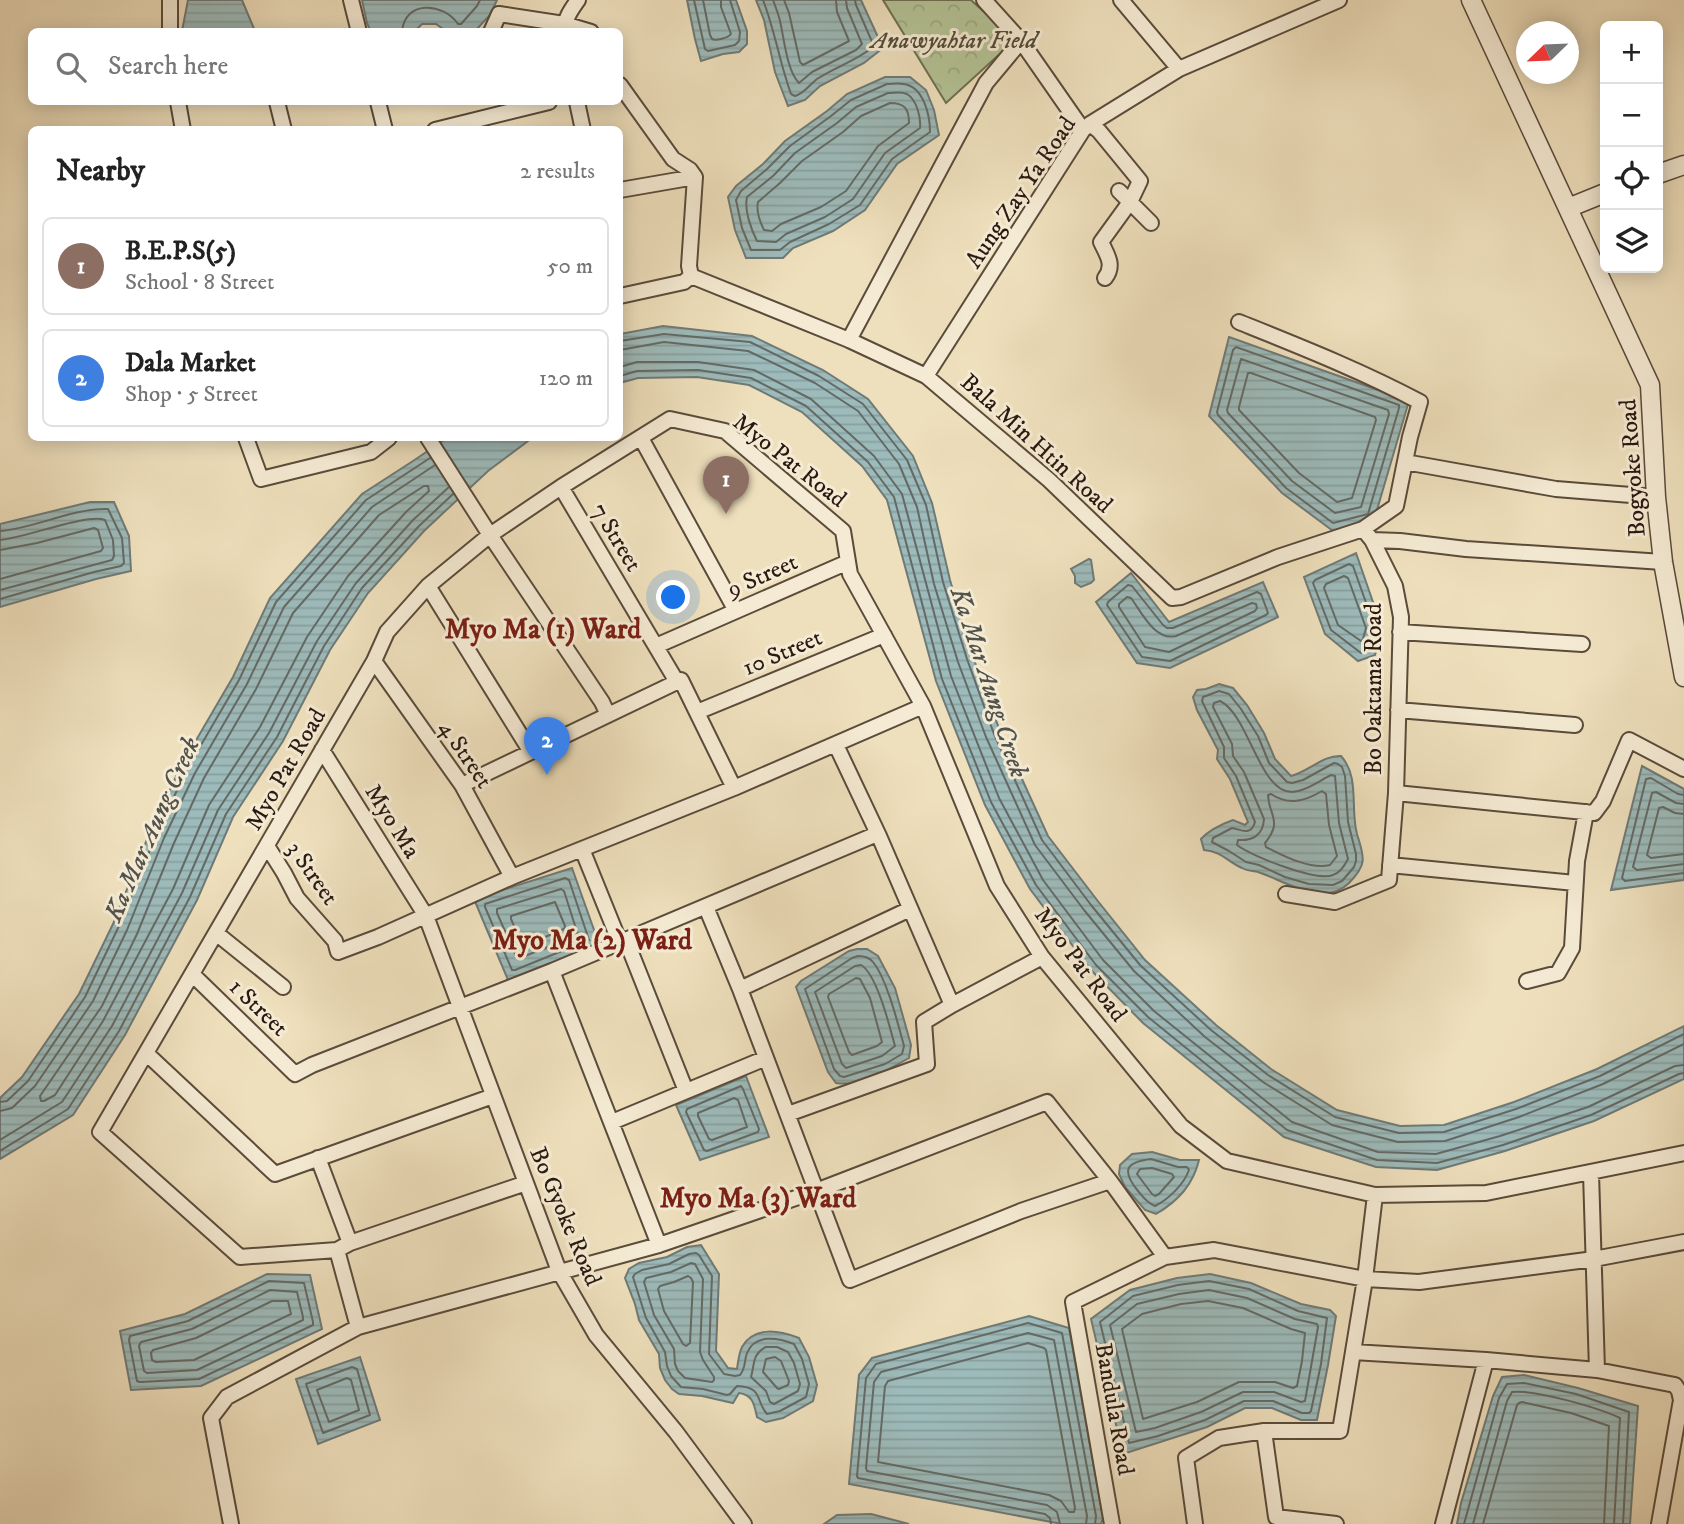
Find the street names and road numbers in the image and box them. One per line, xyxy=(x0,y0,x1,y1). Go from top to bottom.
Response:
street label: Aung Zay Ya Road xyxy=(959,111,1083,274)
street label: Bala Min Htin Road xyxy=(954,367,1119,520)
street label: Bogyoke Road xyxy=(1613,398,1653,538)
street label: Myo Pat Road xyxy=(726,407,852,515)
street label: 7 Street xyxy=(584,498,648,577)
street label: 9 Street xyxy=(722,547,803,605)
street label: Bo Oaktama Road xyxy=(1359,603,1389,775)
street label: 10 Street xyxy=(738,623,827,683)
street label: Myo Pat Road xyxy=(239,703,333,836)
street label: 4 Street xyxy=(432,715,499,795)
street label: Myo Ma xyxy=(358,779,427,865)
street label: 3 Street xyxy=(280,836,345,911)
street label: Myo Pat Road xyxy=(1027,901,1133,1028)
street label: 1 Street xyxy=(222,972,294,1043)
street label: Bo Gyoke Road xyxy=(522,1142,608,1290)
street label: Bandula Road xyxy=(1088,1341,1140,1478)

